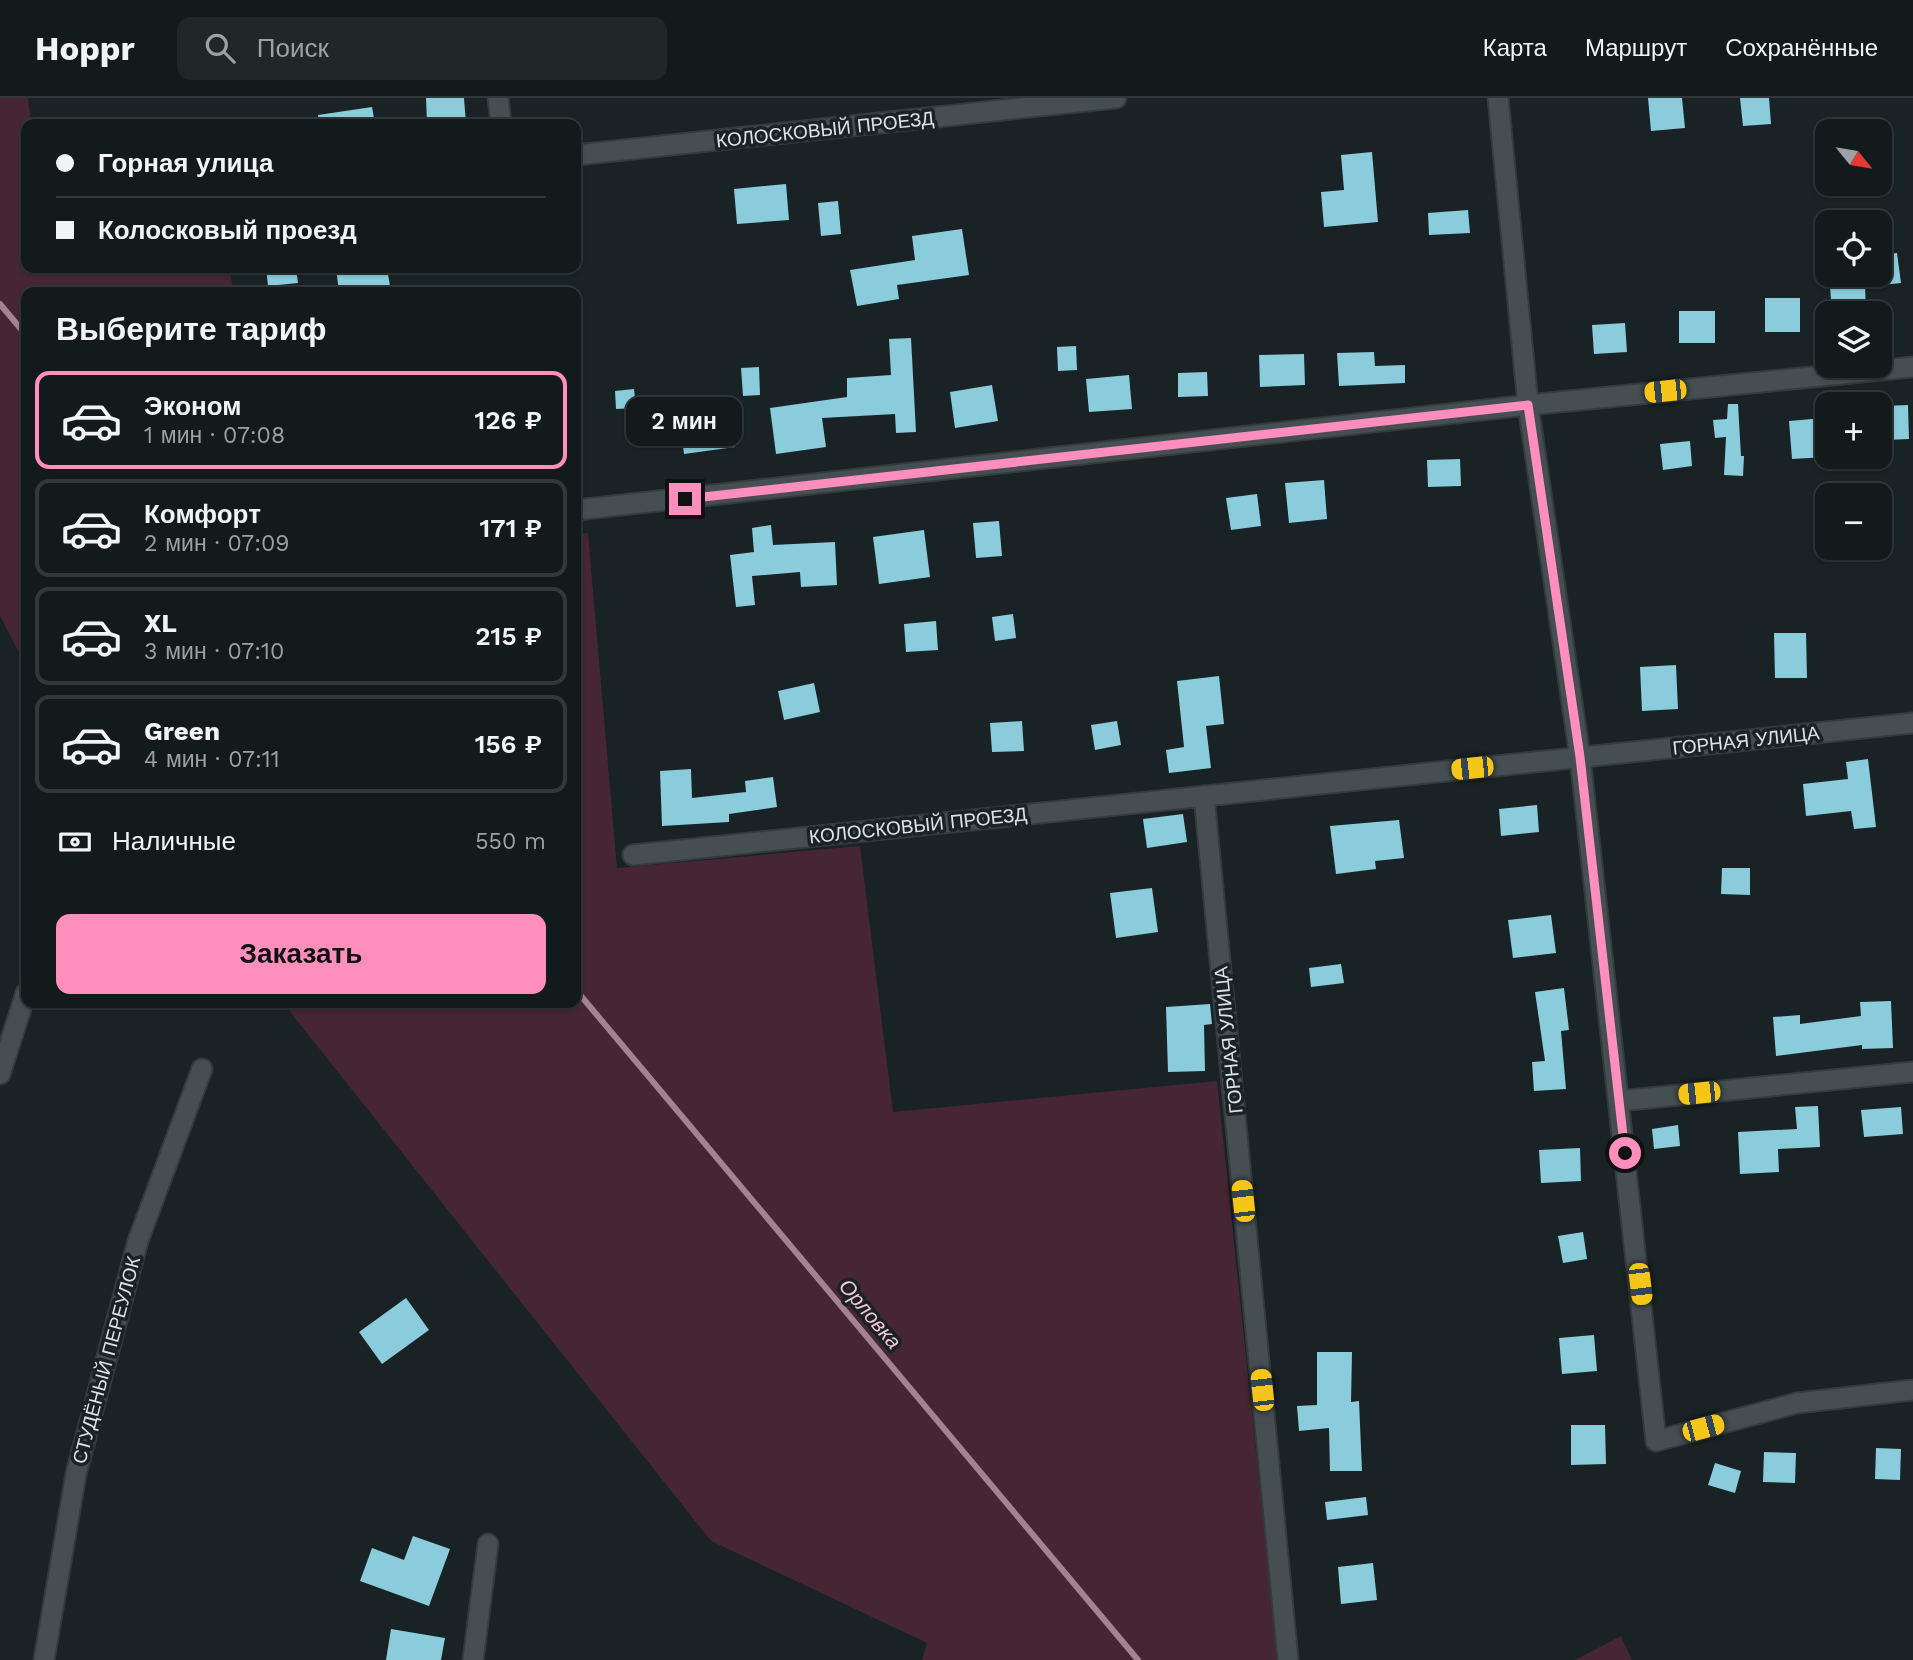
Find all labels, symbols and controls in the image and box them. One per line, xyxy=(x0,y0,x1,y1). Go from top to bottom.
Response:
search box xyxy=(177,17,667,80)
text: Hoppr xyxy=(35,29,135,68)
icon: search xyxy=(201,29,239,67)
text: Поиск xyxy=(257,33,329,63)
text: Карта xyxy=(1483,34,1547,62)
text: Маршрут xyxy=(1585,34,1687,62)
text: Сохранённые xyxy=(1725,34,1878,62)
street label: КОЛОСКОВЫЙ ПРОЕЗД xyxy=(715,107,935,152)
north arrow xyxy=(1815,119,1892,196)
map controls xyxy=(1815,119,1892,560)
text: Горная улица xyxy=(98,148,273,178)
button: locate xyxy=(1815,210,1892,287)
text: Колосковый проезд xyxy=(98,215,357,245)
button: layers xyxy=(1815,301,1892,378)
text: Выберите тариф xyxy=(56,310,327,348)
car xyxy=(1644,378,1687,404)
icon: car xyxy=(60,389,123,452)
text: Эконом xyxy=(144,391,242,421)
button: + xyxy=(1815,392,1892,469)
callout: 2 мин xyxy=(627,398,743,446)
text: 126 ₽ xyxy=(474,405,542,435)
text: 2 мин xyxy=(651,408,717,435)
text: 1 мин · 07:08 xyxy=(144,422,285,449)
route end xyxy=(669,483,701,515)
button: − xyxy=(1815,483,1892,560)
icon: car xyxy=(60,497,123,560)
text: Комфорт xyxy=(144,499,261,529)
text: 171 ₽ xyxy=(480,513,542,543)
text: 2 мин · 07:09 xyxy=(144,530,290,557)
icon: car xyxy=(60,605,123,668)
text: XL xyxy=(144,608,177,638)
text: 215 ₽ xyxy=(475,621,542,651)
text: 3 мин · 07:10 xyxy=(144,638,284,665)
icon: car xyxy=(60,713,123,776)
text: Green xyxy=(144,716,220,746)
street label: ГОРНАЯ УЛИЦА xyxy=(1671,721,1821,760)
text: 156 ₽ xyxy=(475,729,542,759)
text: 4 мин · 07:11 xyxy=(144,746,280,773)
car xyxy=(1451,755,1494,781)
street label: КОЛОСКОВЫЙ ПРОЕЗД xyxy=(808,803,1028,848)
icon: cash xyxy=(56,823,94,861)
text: Наличные xyxy=(112,826,236,856)
text: 550 m xyxy=(475,828,546,855)
button: Заказать xyxy=(56,914,546,994)
street label: ГОРНАЯ УЛИЦА xyxy=(1209,965,1248,1115)
car xyxy=(1678,1080,1721,1106)
route start xyxy=(1609,1137,1641,1169)
car xyxy=(1231,1179,1256,1223)
street label: СТУДЁНЫЙ ПЕРЕУЛОК xyxy=(68,1254,145,1466)
car xyxy=(1628,1262,1653,1306)
water label: Орловка xyxy=(834,1274,907,1354)
car xyxy=(1250,1368,1275,1412)
car xyxy=(1680,1412,1727,1444)

